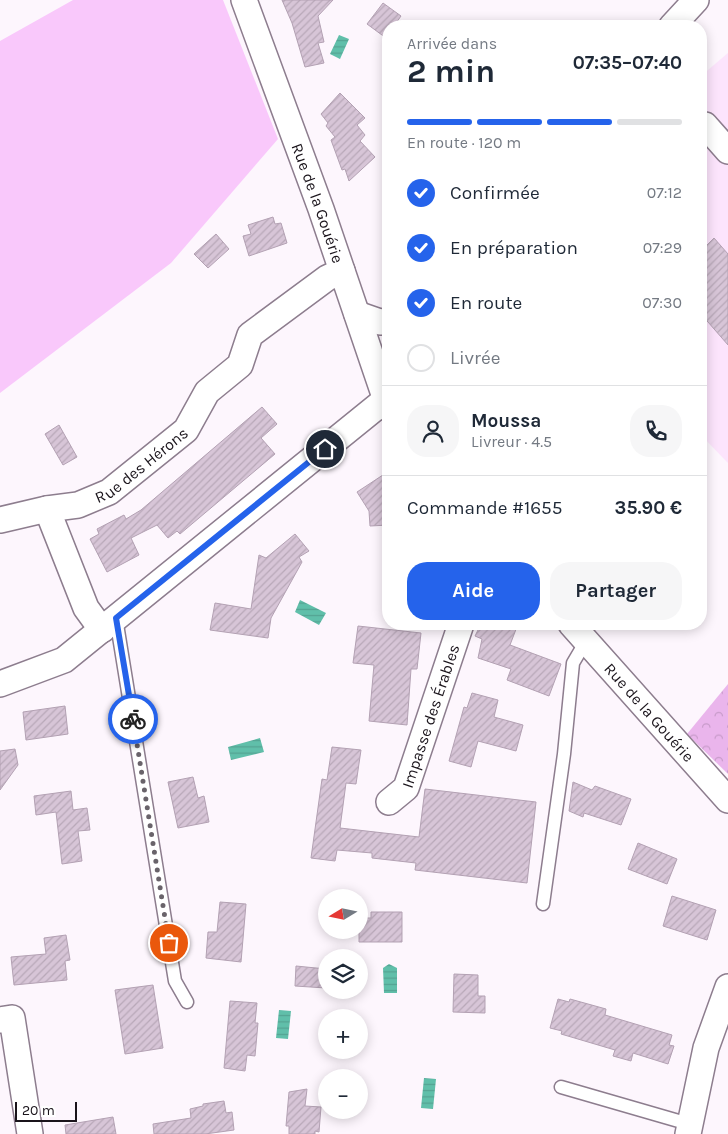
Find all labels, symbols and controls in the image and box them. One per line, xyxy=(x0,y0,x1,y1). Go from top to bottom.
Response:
text: Arrivée dans xyxy=(407,34,497,53)
text: 07:35–07:40 xyxy=(573,52,682,74)
text: 2 min xyxy=(407,53,495,90)
text: En route · 120 m xyxy=(407,133,521,152)
street label: Rue de la Gouérie xyxy=(288,140,348,265)
icon: check xyxy=(407,179,435,207)
text: Confirmée xyxy=(450,182,540,204)
text: 07:12 xyxy=(647,183,682,202)
icon: check xyxy=(407,234,435,262)
text: En préparation xyxy=(450,237,578,259)
text: 07:29 xyxy=(643,238,682,257)
icon: check xyxy=(407,289,435,317)
text: En route xyxy=(450,292,522,314)
text: 07:30 xyxy=(642,293,682,312)
text: Livrée xyxy=(450,347,500,369)
button: person xyxy=(407,405,459,457)
button: phone xyxy=(630,405,682,457)
text: Moussa xyxy=(471,410,541,432)
street label: Rue des Hérons xyxy=(92,423,192,507)
pin xyxy=(304,428,346,470)
text: Livreur · 4.5 xyxy=(471,432,552,451)
icon: home xyxy=(311,435,339,463)
text: Commande #1655 xyxy=(407,497,563,519)
text: 35.90 € xyxy=(615,497,682,519)
button: Aide xyxy=(407,562,540,620)
button: Partager xyxy=(550,562,682,620)
street label: Impasse des Érables xyxy=(398,642,464,791)
street label: Rue de la Gouérie xyxy=(600,659,698,766)
courier xyxy=(108,694,158,744)
icon: bike xyxy=(119,705,147,733)
north arrow xyxy=(318,889,368,939)
map controls xyxy=(318,889,368,1119)
pin xyxy=(148,922,190,964)
icon: bag xyxy=(155,929,183,957)
button: layers xyxy=(318,949,368,999)
button: + xyxy=(318,1009,368,1059)
button: − xyxy=(318,1069,368,1119)
scale bar xyxy=(15,1099,78,1122)
text: 20 m xyxy=(22,1102,55,1119)

